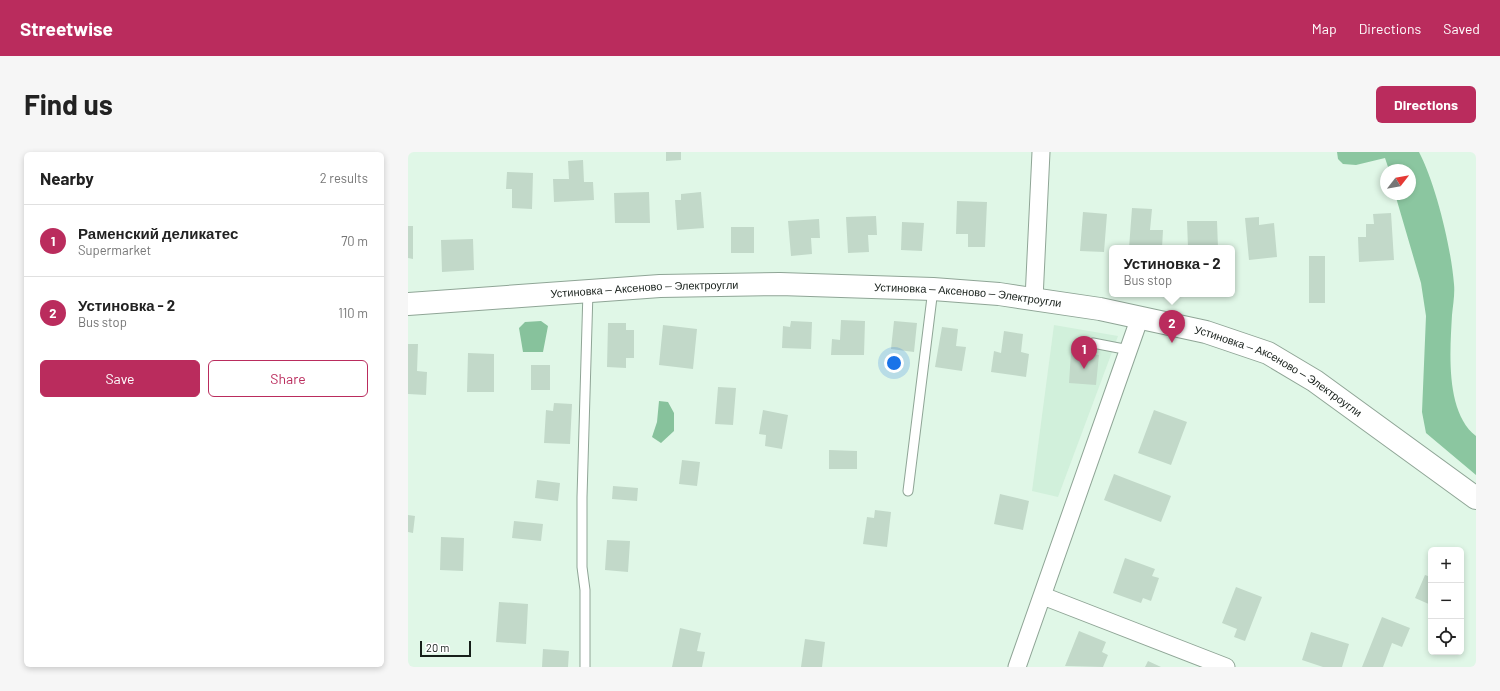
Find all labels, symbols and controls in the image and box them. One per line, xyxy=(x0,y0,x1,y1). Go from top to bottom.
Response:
text: Streetwise xyxy=(20,17,113,40)
text: Map xyxy=(1312,20,1337,37)
text: Directions xyxy=(1359,20,1421,37)
text: Saved xyxy=(1443,20,1480,37)
button: Directions xyxy=(1376,86,1476,123)
text: Find us xyxy=(24,87,113,121)
north arrow xyxy=(1380,164,1416,200)
text: Nearby xyxy=(40,168,94,188)
text: 2 results xyxy=(320,170,368,186)
text: Раменский деликатес xyxy=(78,224,238,242)
text: 1 xyxy=(51,233,55,249)
text: 70 m xyxy=(341,233,368,249)
text: Supermarket xyxy=(78,242,151,258)
popup xyxy=(1109,245,1235,297)
text: Устиновка - 2 xyxy=(1123,254,1221,272)
text: Bus stop xyxy=(1123,272,1172,288)
street label: Устиновка — Аксеново — Электроугли xyxy=(550,278,739,300)
street label: Устиновка — Аксеново — Электроугли xyxy=(874,280,1062,309)
text: Устиновка - 2 xyxy=(78,296,175,314)
text: 2 xyxy=(49,305,57,321)
text: 110 m xyxy=(338,305,368,321)
pin: 2 xyxy=(1159,310,1185,343)
text: Bus stop xyxy=(78,314,127,330)
street label: Устиновка — Аксеново — Электроугли xyxy=(1193,323,1365,419)
pin: 1 xyxy=(1071,336,1097,369)
your location xyxy=(884,353,904,373)
button: Save xyxy=(40,360,200,397)
button: Share xyxy=(208,360,368,397)
map controls xyxy=(1428,547,1464,655)
button: + xyxy=(1428,547,1464,583)
button: − xyxy=(1428,583,1464,619)
button: locate xyxy=(1428,619,1464,655)
scale bar xyxy=(420,639,471,658)
text: 20 m xyxy=(426,641,449,654)

